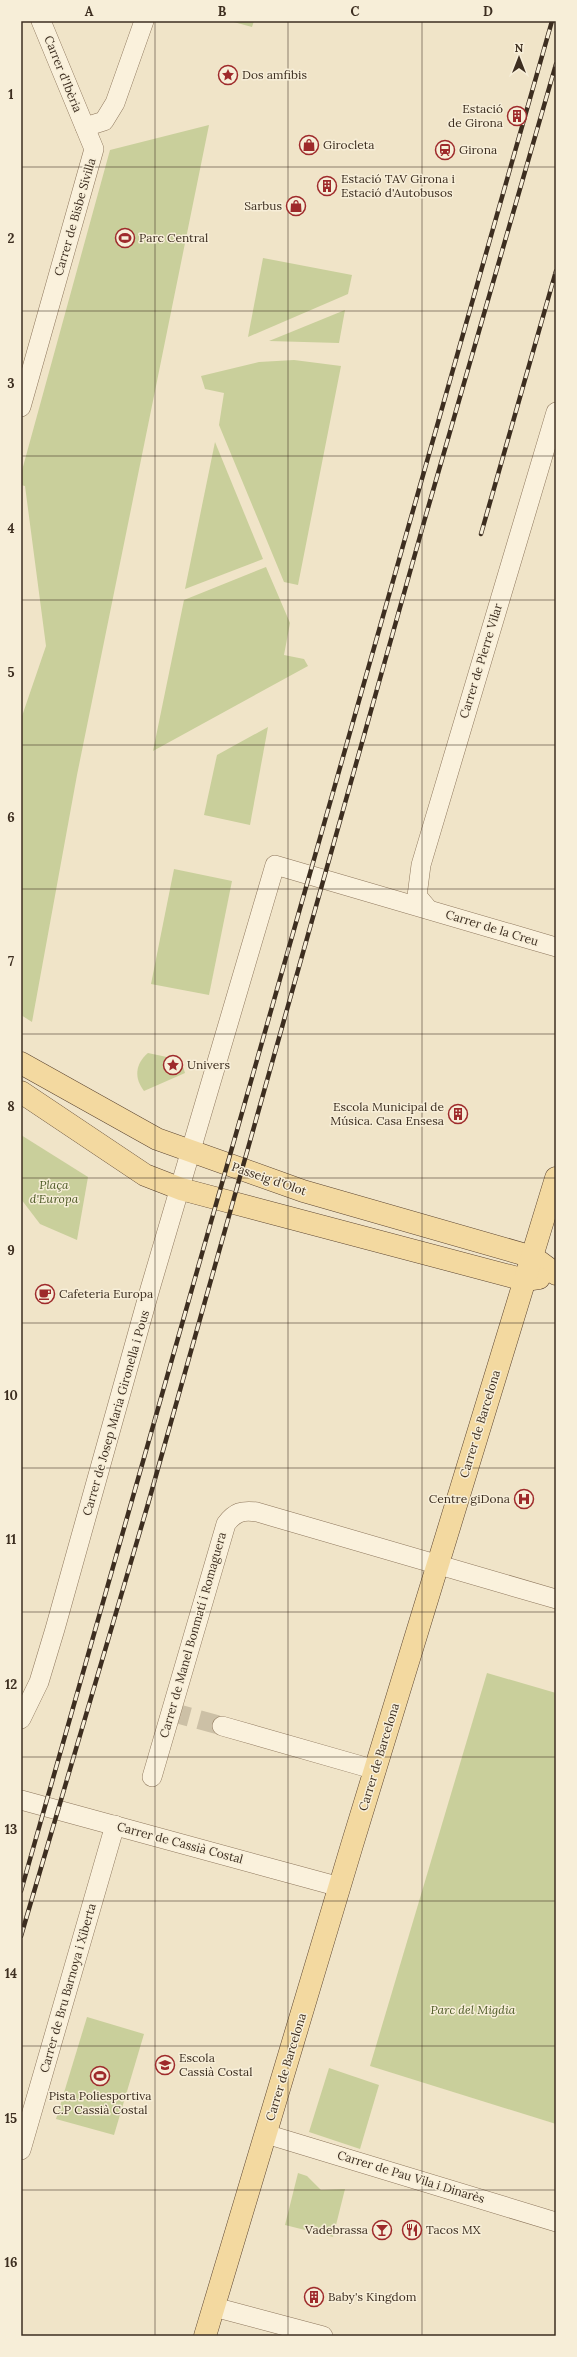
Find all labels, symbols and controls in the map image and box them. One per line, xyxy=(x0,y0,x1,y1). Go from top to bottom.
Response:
text: A xyxy=(85,3,94,20)
text: B xyxy=(218,3,227,20)
text: C xyxy=(351,3,360,20)
text: D xyxy=(483,3,493,20)
street label: Carrer d'Ibèria xyxy=(41,33,86,114)
north arrow xyxy=(499,38,539,78)
text: N xyxy=(515,41,524,55)
place icon: Dos amfibis xyxy=(217,64,239,86)
place label: Dos amfibis xyxy=(242,67,307,82)
text: 1 xyxy=(8,86,14,103)
place label: Estació de Girona xyxy=(448,101,503,130)
building icon: Estació de Girona xyxy=(506,105,528,127)
shop icon: Girocleta xyxy=(298,134,320,156)
place label: Girocleta xyxy=(323,137,375,152)
station icon: Girona xyxy=(434,139,456,161)
place label: Girona xyxy=(459,142,497,157)
street label: Carrer de Bisbe Sivilla xyxy=(51,156,99,277)
place label: Estació TAV Girona i Estació d'Autobusos xyxy=(341,171,455,200)
building icon: Estació TAV Girona i Estació d'Autobusos xyxy=(316,175,338,197)
shop icon: Sarbus xyxy=(285,195,307,217)
place label: Sarbus xyxy=(244,198,282,213)
sports icon: Parc Central xyxy=(114,227,136,249)
text: 2 xyxy=(8,230,15,247)
place label: Parc Central xyxy=(139,230,208,245)
text: 3 xyxy=(7,375,15,392)
text: 4 xyxy=(7,520,15,537)
street label: Carrer de Pierre Vilar xyxy=(456,601,505,720)
text: 5 xyxy=(7,664,15,681)
text: 6 xyxy=(7,809,15,826)
street label: Carrer de la Creu xyxy=(444,906,540,949)
text: 7 xyxy=(8,953,14,970)
place icon: Univers xyxy=(162,1054,184,1076)
place label: Univers xyxy=(187,1057,230,1072)
text: 8 xyxy=(7,1098,15,1115)
place label: Escola Municipal de Música. Casa Ensesa xyxy=(330,1099,444,1128)
building icon: Escola Municipal de Música. Casa Ensesa xyxy=(447,1103,469,1125)
street label: Passeig d'Olot xyxy=(230,1159,309,1198)
park label: Plaça d'Europa xyxy=(30,1177,79,1206)
text: 9 xyxy=(7,1242,15,1259)
cafe icon: Cafeteria Europa xyxy=(34,1283,56,1305)
place label: Cafeteria Europa xyxy=(59,1286,153,1301)
street label: Carrer de Josep Maria Gironella i Pous xyxy=(79,1308,152,1517)
street label: Carrer de Barcelona xyxy=(456,1368,503,1480)
text: 10 xyxy=(4,1387,18,1404)
hospital icon: Centre giDona xyxy=(513,1488,535,1510)
place label: Centre giDona xyxy=(429,1491,510,1506)
street label: Carrer de Manel Bonmatí i Romaguera xyxy=(156,1530,229,1739)
text: 11 xyxy=(6,1531,16,1548)
text: 12 xyxy=(5,1676,17,1693)
street label: Carrer de Barcelona xyxy=(355,1701,402,1813)
street label: Carrer de Cassià Costal xyxy=(115,1818,245,1867)
text: 13 xyxy=(5,1821,17,1838)
street label: Carrer de Bru Barnoya i Xiberta xyxy=(36,1901,99,2074)
text: 14 xyxy=(5,1965,17,1982)
park label: Parc del Migdia xyxy=(431,2002,516,2017)
street label: Carrer de Barcelona xyxy=(262,2011,309,2123)
place label: Escola Cassià Costal xyxy=(179,2050,252,2079)
school or university icon: Escola Cassià Costal xyxy=(154,2054,176,2076)
sports icon: Pista Poliesportiva C.P Cassià Costal xyxy=(89,2065,111,2087)
place label: Pista Poliesportiva C.P Cassià Costal xyxy=(49,2088,151,2117)
text: 15 xyxy=(5,2110,17,2127)
street label: Carrer de Pau Vila i Dinarès xyxy=(336,2147,487,2206)
bar icon: Vadebrassa xyxy=(371,2219,393,2241)
restaurant icon: Tacos MX xyxy=(401,2219,423,2241)
place label: Vadebrassa xyxy=(304,2222,368,2237)
place label: Tacos MX xyxy=(426,2222,481,2237)
text: 16 xyxy=(5,2254,17,2271)
building icon: Baby's Kingdom xyxy=(303,2286,325,2308)
place label: Baby's Kingdom xyxy=(328,2289,417,2304)

